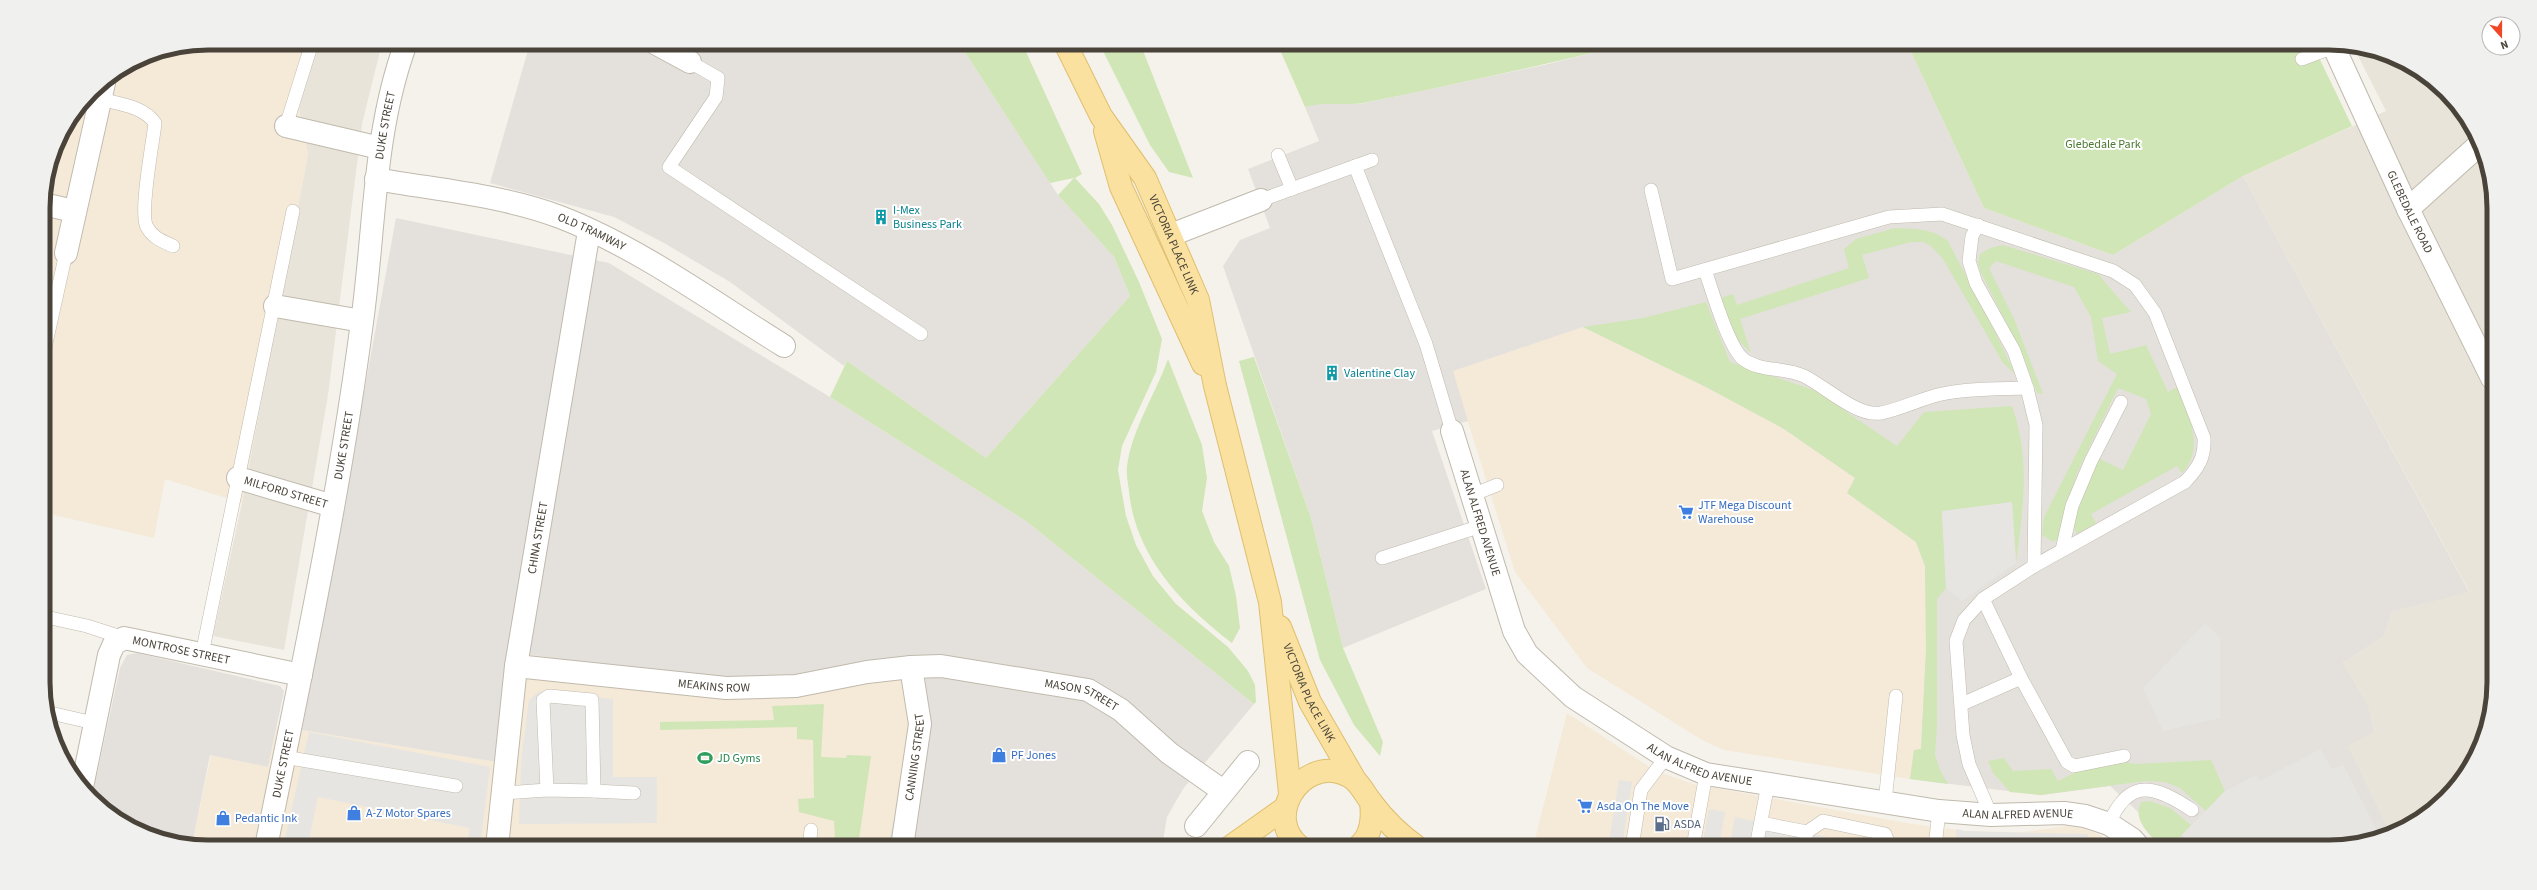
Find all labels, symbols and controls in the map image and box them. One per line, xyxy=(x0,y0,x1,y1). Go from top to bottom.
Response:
north arrow xyxy=(2481,16,2521,56)
text: N xyxy=(2498,37,2511,53)
street label: DUKE STREET xyxy=(371,89,400,161)
park label: Glebedale Park xyxy=(2065,136,2141,153)
street label: GLEBEDALE ROAD xyxy=(2383,168,2437,256)
street label: VICTORIA PLACE LINK xyxy=(1145,192,1203,297)
place label: I-Mex Business Park xyxy=(893,202,962,233)
street label: OLD TRAMWAY xyxy=(555,208,629,255)
building icon: I-Mex Business Park xyxy=(872,208,890,226)
building icon: Valentine Clay xyxy=(1323,364,1341,382)
place label: Valentine Clay xyxy=(1344,365,1415,382)
street label: DUKE STREET xyxy=(330,409,358,481)
street label: ALAN ALFRED AVENUE xyxy=(1456,467,1505,578)
street label: MILFORD STREET xyxy=(242,472,330,513)
place label: JTF Mega Discount Warehouse xyxy=(1698,497,1792,528)
street label: CHINA STREET xyxy=(523,500,552,575)
supermarket icon: JTF Mega Discount Warehouse xyxy=(1677,503,1695,521)
street label: MONTROSE STREET xyxy=(131,631,232,669)
street label: VICTORIA PLACE LINK xyxy=(1279,641,1340,745)
street label: MEAKINS ROW xyxy=(677,675,751,696)
street label: MASON STREET xyxy=(1043,675,1122,715)
street label: CANNING STREET xyxy=(900,711,929,802)
street label: DUKE STREET xyxy=(268,727,298,799)
street label: ALAN ALFRED AVENUE xyxy=(1644,738,1753,790)
shop icon: PF Jones xyxy=(990,746,1008,764)
place label: PF Jones xyxy=(1011,747,1056,764)
sports icon: JD Gyms xyxy=(696,749,714,767)
place label: JD Gyms xyxy=(717,750,761,767)
supermarket icon: Asda On The Move xyxy=(1576,797,1594,815)
place label: Asda On The Move xyxy=(1597,798,1689,815)
shop icon: A-Z Motor Spares xyxy=(345,804,363,822)
street label: ALAN ALFRED AVENUE xyxy=(1962,804,2075,824)
place label: A-Z Motor Spares xyxy=(366,805,451,822)
shop icon: Pedantic Ink xyxy=(214,809,232,827)
place label: Pedantic Ink xyxy=(235,810,297,827)
fuel station icon: ASDA xyxy=(1653,815,1671,833)
place label: ASDA xyxy=(1674,816,1701,833)

